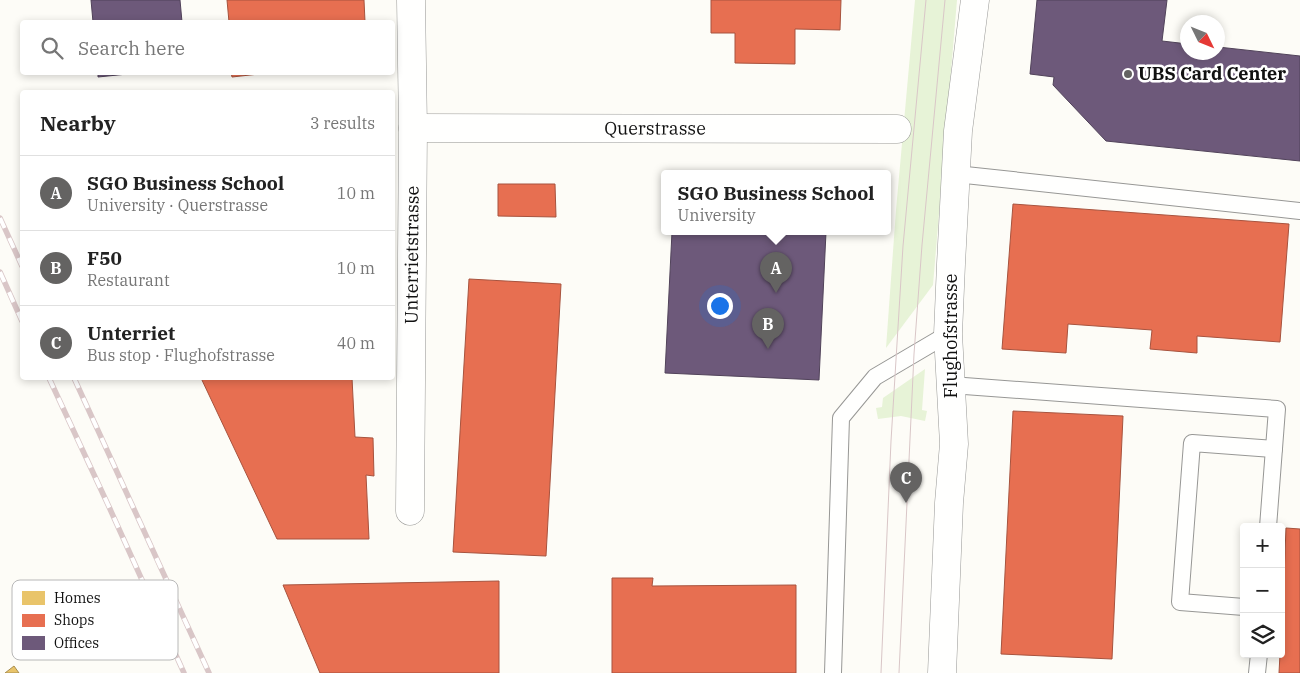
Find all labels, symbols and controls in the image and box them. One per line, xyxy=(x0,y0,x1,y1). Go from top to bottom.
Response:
north arrow xyxy=(1180,15,1225,60)
search box xyxy=(20,20,395,75)
icon: search xyxy=(38,34,66,62)
text: Search here xyxy=(78,36,185,60)
place label: UBS Card Center xyxy=(1138,62,1286,85)
marker: UBS Card Center xyxy=(1122,68,1134,80)
text: Nearby xyxy=(40,109,116,137)
text: 3 results xyxy=(310,113,375,133)
street label: Querstrasse xyxy=(604,116,706,140)
popup xyxy=(661,170,891,235)
text: SGO Business School xyxy=(87,171,284,195)
text: SGO Business School xyxy=(677,181,875,205)
text: A xyxy=(50,183,62,203)
text: 10 m xyxy=(337,183,375,203)
street label: Unterrietstrasse xyxy=(399,186,424,324)
text: University · Querstrasse xyxy=(87,195,268,215)
text: University xyxy=(677,205,756,225)
text: F50 xyxy=(87,246,122,270)
pin: A xyxy=(760,252,792,293)
text: B xyxy=(50,258,62,278)
text: 10 m xyxy=(337,258,375,278)
text: Restaurant xyxy=(87,270,170,290)
street label: Flughofstrasse xyxy=(939,274,962,398)
your location xyxy=(707,293,733,319)
pin: B xyxy=(752,308,784,349)
text: Unterriet xyxy=(87,321,175,345)
text: C xyxy=(51,333,61,353)
text: 40 m xyxy=(337,333,375,353)
text: Bus stop · Flughofstrasse xyxy=(87,345,275,365)
pin: C xyxy=(890,462,922,503)
map controls xyxy=(1240,523,1285,658)
button: + xyxy=(1240,523,1285,568)
button: − xyxy=(1240,568,1285,613)
legend xyxy=(12,580,178,660)
text: Homes xyxy=(54,589,101,607)
text: Shops xyxy=(54,611,94,629)
button: layers xyxy=(1240,613,1285,658)
text: Offices xyxy=(54,634,99,652)

